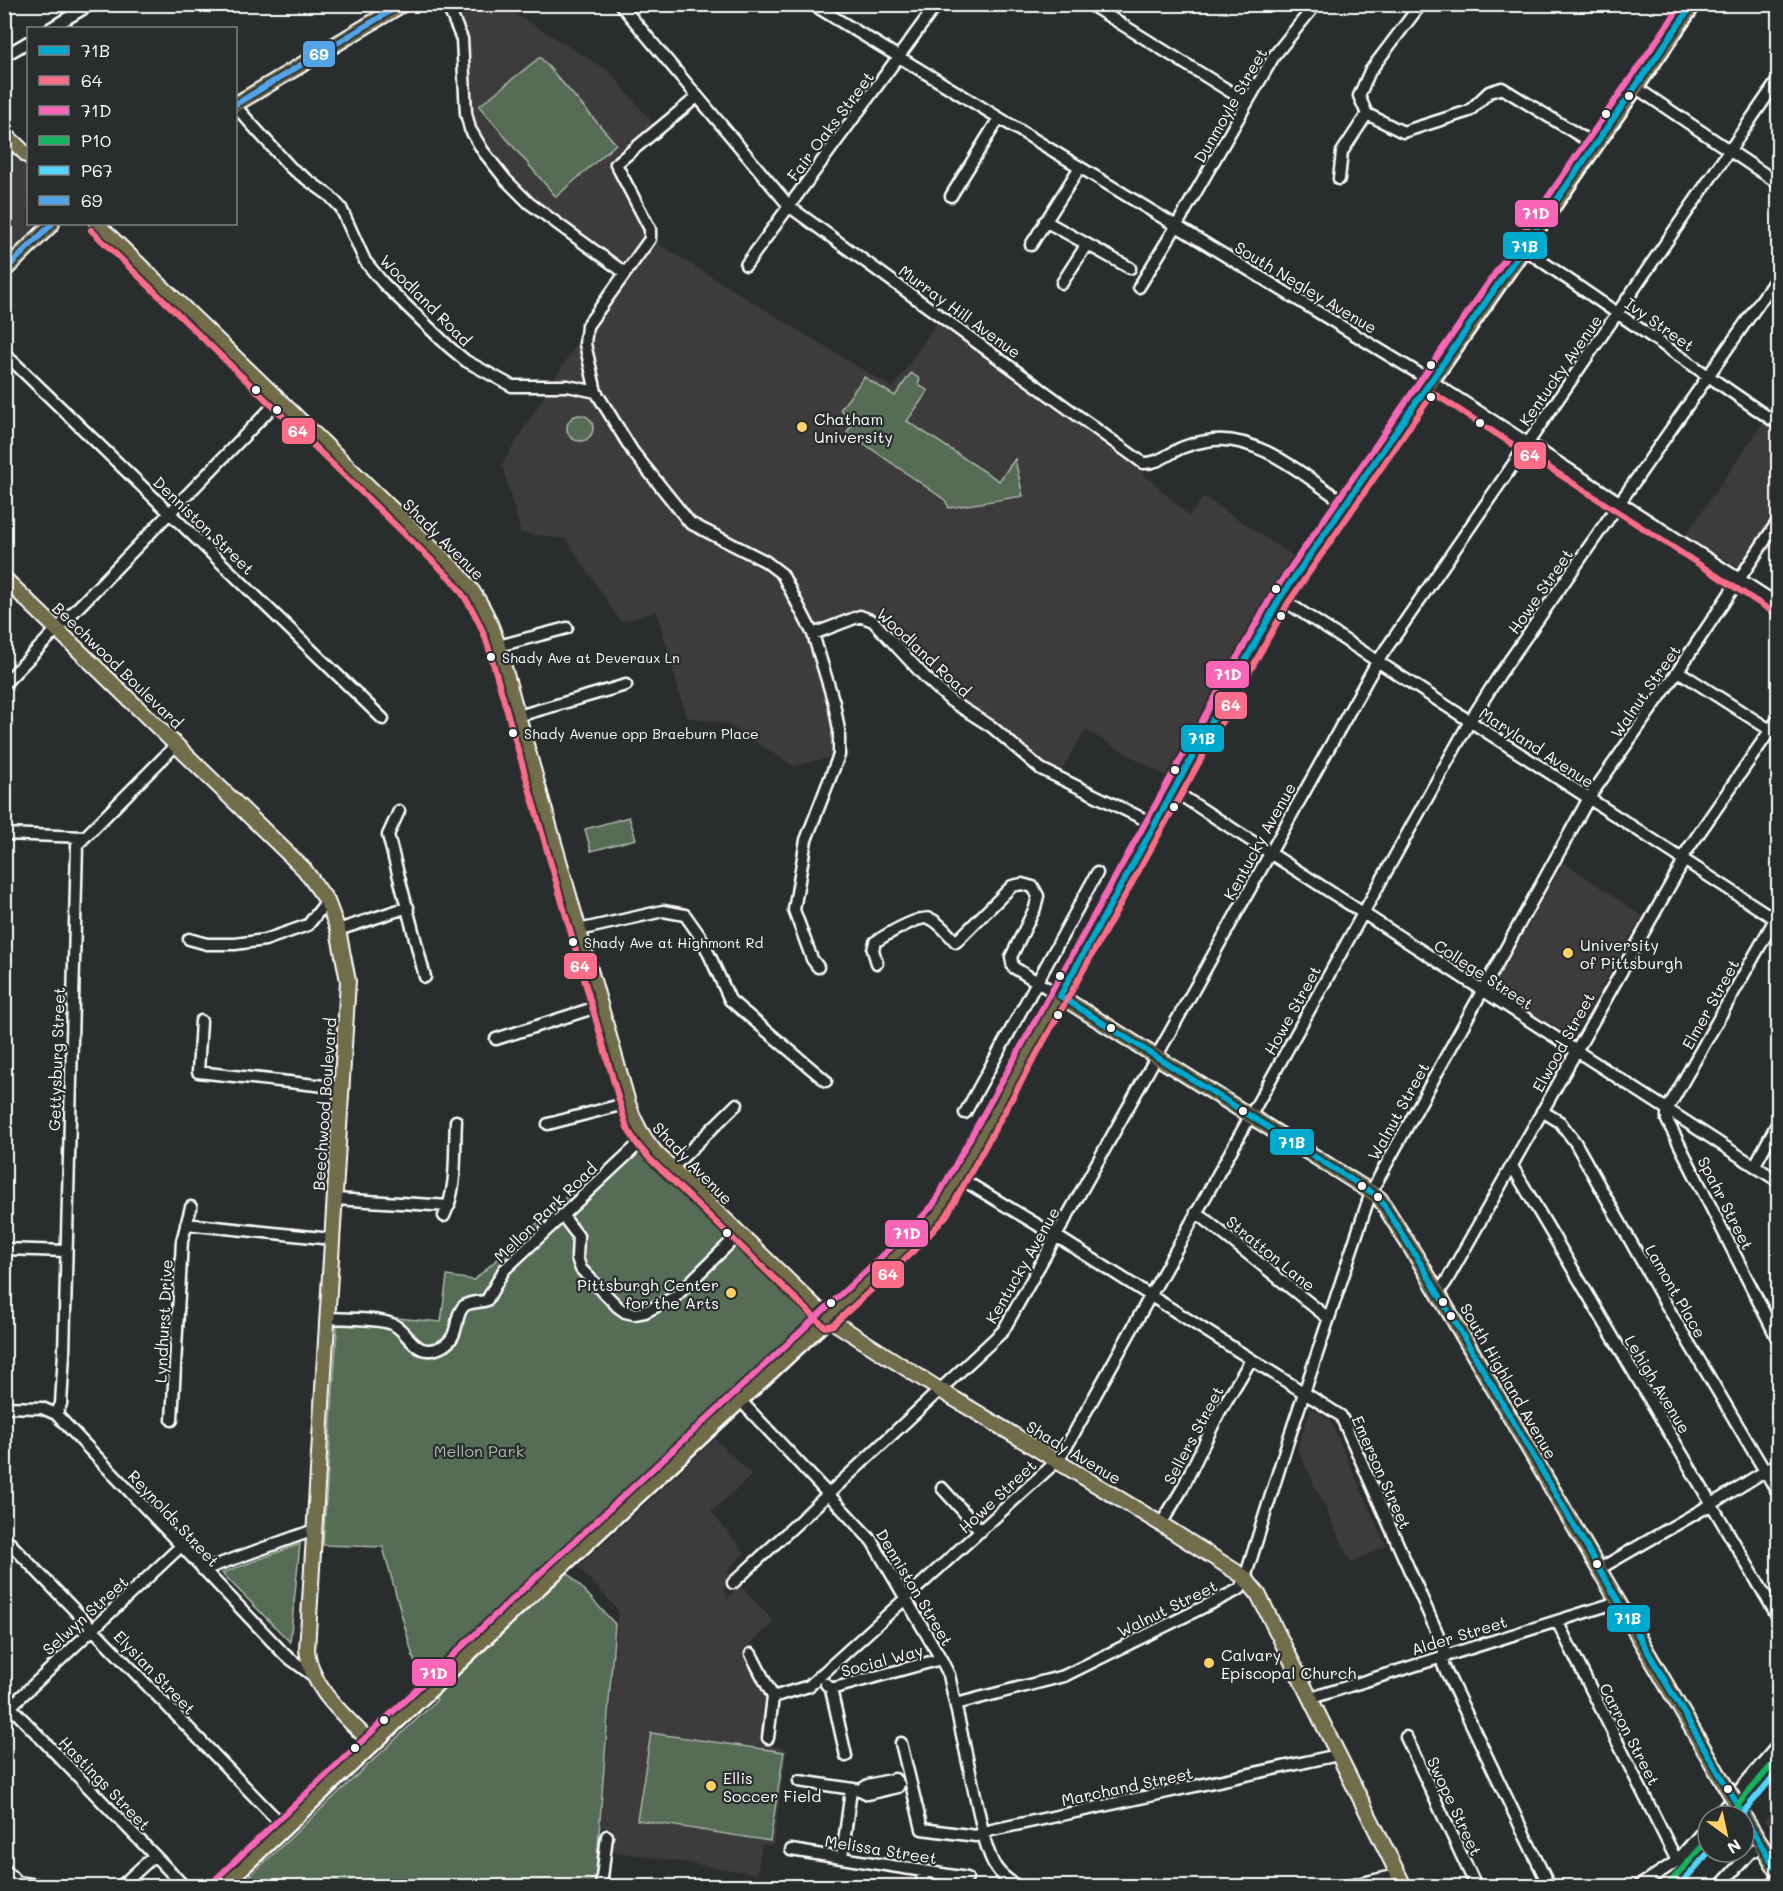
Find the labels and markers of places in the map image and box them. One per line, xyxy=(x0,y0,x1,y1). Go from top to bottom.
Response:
unlabelled marker xyxy=(1623,90,1635,102)
unlabelled marker xyxy=(1600,108,1612,120)
unlabelled marker xyxy=(1425,359,1437,371)
unlabelled marker xyxy=(250,384,262,396)
unlabelled marker xyxy=(1425,391,1437,403)
unlabelled marker xyxy=(271,404,283,416)
place label: Chatham University xyxy=(814,408,893,447)
unlabelled marker xyxy=(1474,417,1486,429)
marker: Chatham University xyxy=(795,420,809,434)
unlabelled marker xyxy=(1270,583,1282,595)
unlabelled marker xyxy=(1275,610,1287,622)
place label: Shady Ave at Deveraux Ln xyxy=(502,648,680,667)
marker: Shady Ave at Deveraux Ln xyxy=(485,651,497,663)
place label: Shady Avenue opp Braeburn Place xyxy=(524,724,759,743)
marker: Shady Avenue opp Braeburn Place xyxy=(507,727,519,739)
unlabelled marker xyxy=(1169,764,1181,776)
unlabelled marker xyxy=(1168,801,1180,813)
place label: Shady Ave at Highmont Rd xyxy=(584,933,763,952)
place label: University of Pittsburgh xyxy=(1580,934,1683,973)
marker: Shady Ave at Highmont Rd xyxy=(567,936,579,948)
marker: University of Pittsburgh xyxy=(1561,946,1575,960)
unlabelled marker xyxy=(1054,970,1066,982)
unlabelled marker xyxy=(1052,1009,1064,1021)
unlabelled marker xyxy=(1105,1022,1117,1034)
unlabelled marker xyxy=(1237,1105,1249,1117)
unlabelled marker xyxy=(1356,1180,1368,1192)
unlabelled marker xyxy=(1372,1191,1384,1203)
unlabelled marker xyxy=(721,1227,733,1239)
place label: Pittsburgh Center for the Arts xyxy=(577,1274,719,1313)
marker: Pittsburgh Center for the Arts xyxy=(724,1286,738,1300)
unlabelled marker xyxy=(1437,1296,1449,1308)
unlabelled marker xyxy=(825,1297,837,1309)
unlabelled marker xyxy=(1445,1310,1457,1322)
unlabelled marker xyxy=(1591,1558,1603,1570)
place label: Calvary Episcopal Church xyxy=(1221,1644,1356,1683)
marker: Calvary Episcopal Church xyxy=(1202,1656,1216,1670)
unlabelled marker xyxy=(378,1714,390,1726)
unlabelled marker xyxy=(349,1742,361,1754)
place label: Ellis Soccer Field xyxy=(723,1767,821,1806)
marker: Ellis Soccer Field xyxy=(704,1779,718,1793)
unlabelled marker xyxy=(1722,1783,1734,1795)

